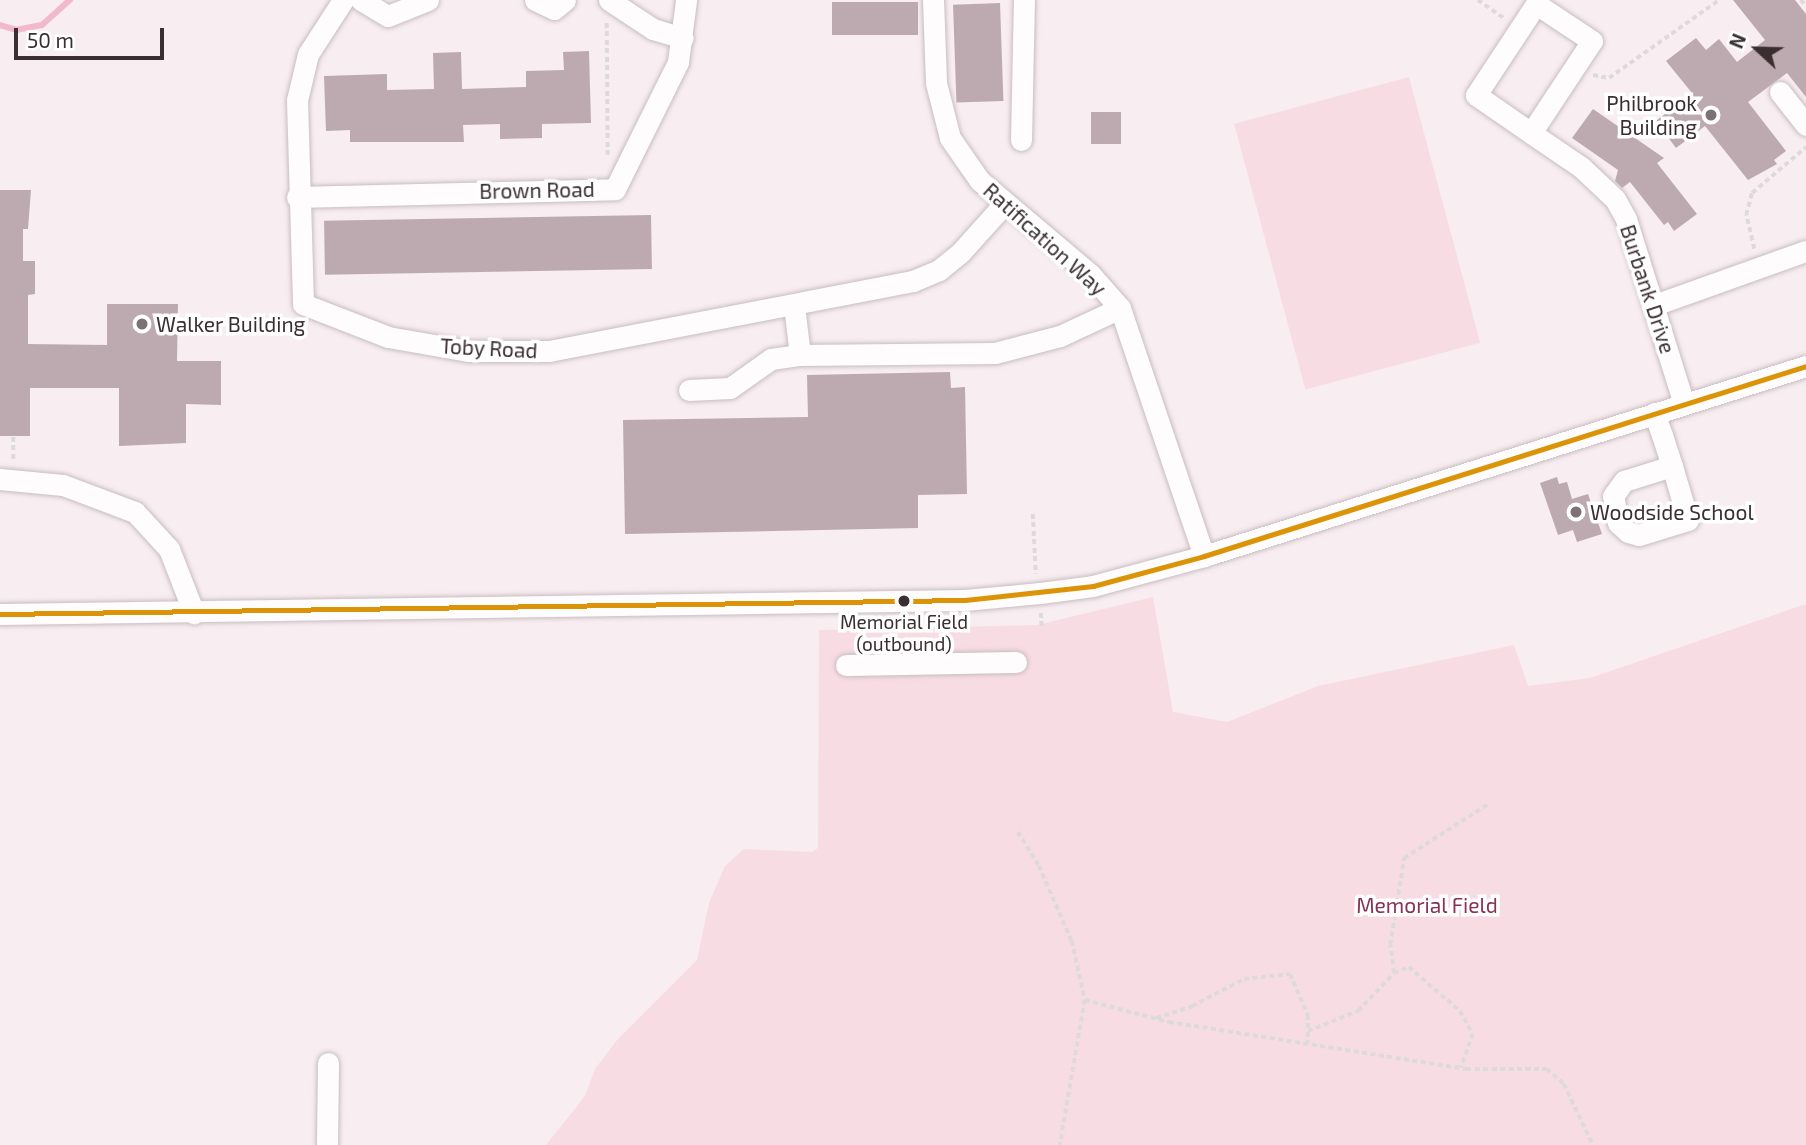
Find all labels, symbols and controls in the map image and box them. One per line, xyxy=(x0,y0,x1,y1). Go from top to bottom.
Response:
scale bar xyxy=(18,14,168,58)
north arrow xyxy=(1722,14,1792,84)
text: 50 m xyxy=(27,27,74,52)
text: N xyxy=(1724,30,1750,52)
place label: Philbrook Building xyxy=(1606,90,1697,140)
marker: Philbrook Building xyxy=(1703,107,1719,123)
street label: Brown Road xyxy=(479,176,595,204)
street label: Ratification Way xyxy=(978,177,1112,301)
street label: Burbank Drive xyxy=(1615,221,1681,357)
place label: Walker Building xyxy=(156,311,306,337)
marker: Walker Building xyxy=(134,316,150,332)
street label: Toby Road xyxy=(440,333,538,363)
place label: Woodside School xyxy=(1590,499,1754,525)
marker: Woodside School xyxy=(1568,504,1584,520)
marker: Memorial Field (outbound) xyxy=(897,594,911,608)
place label: Memorial Field (outbound) xyxy=(840,611,968,655)
park label: Memorial Field xyxy=(1356,892,1498,918)

